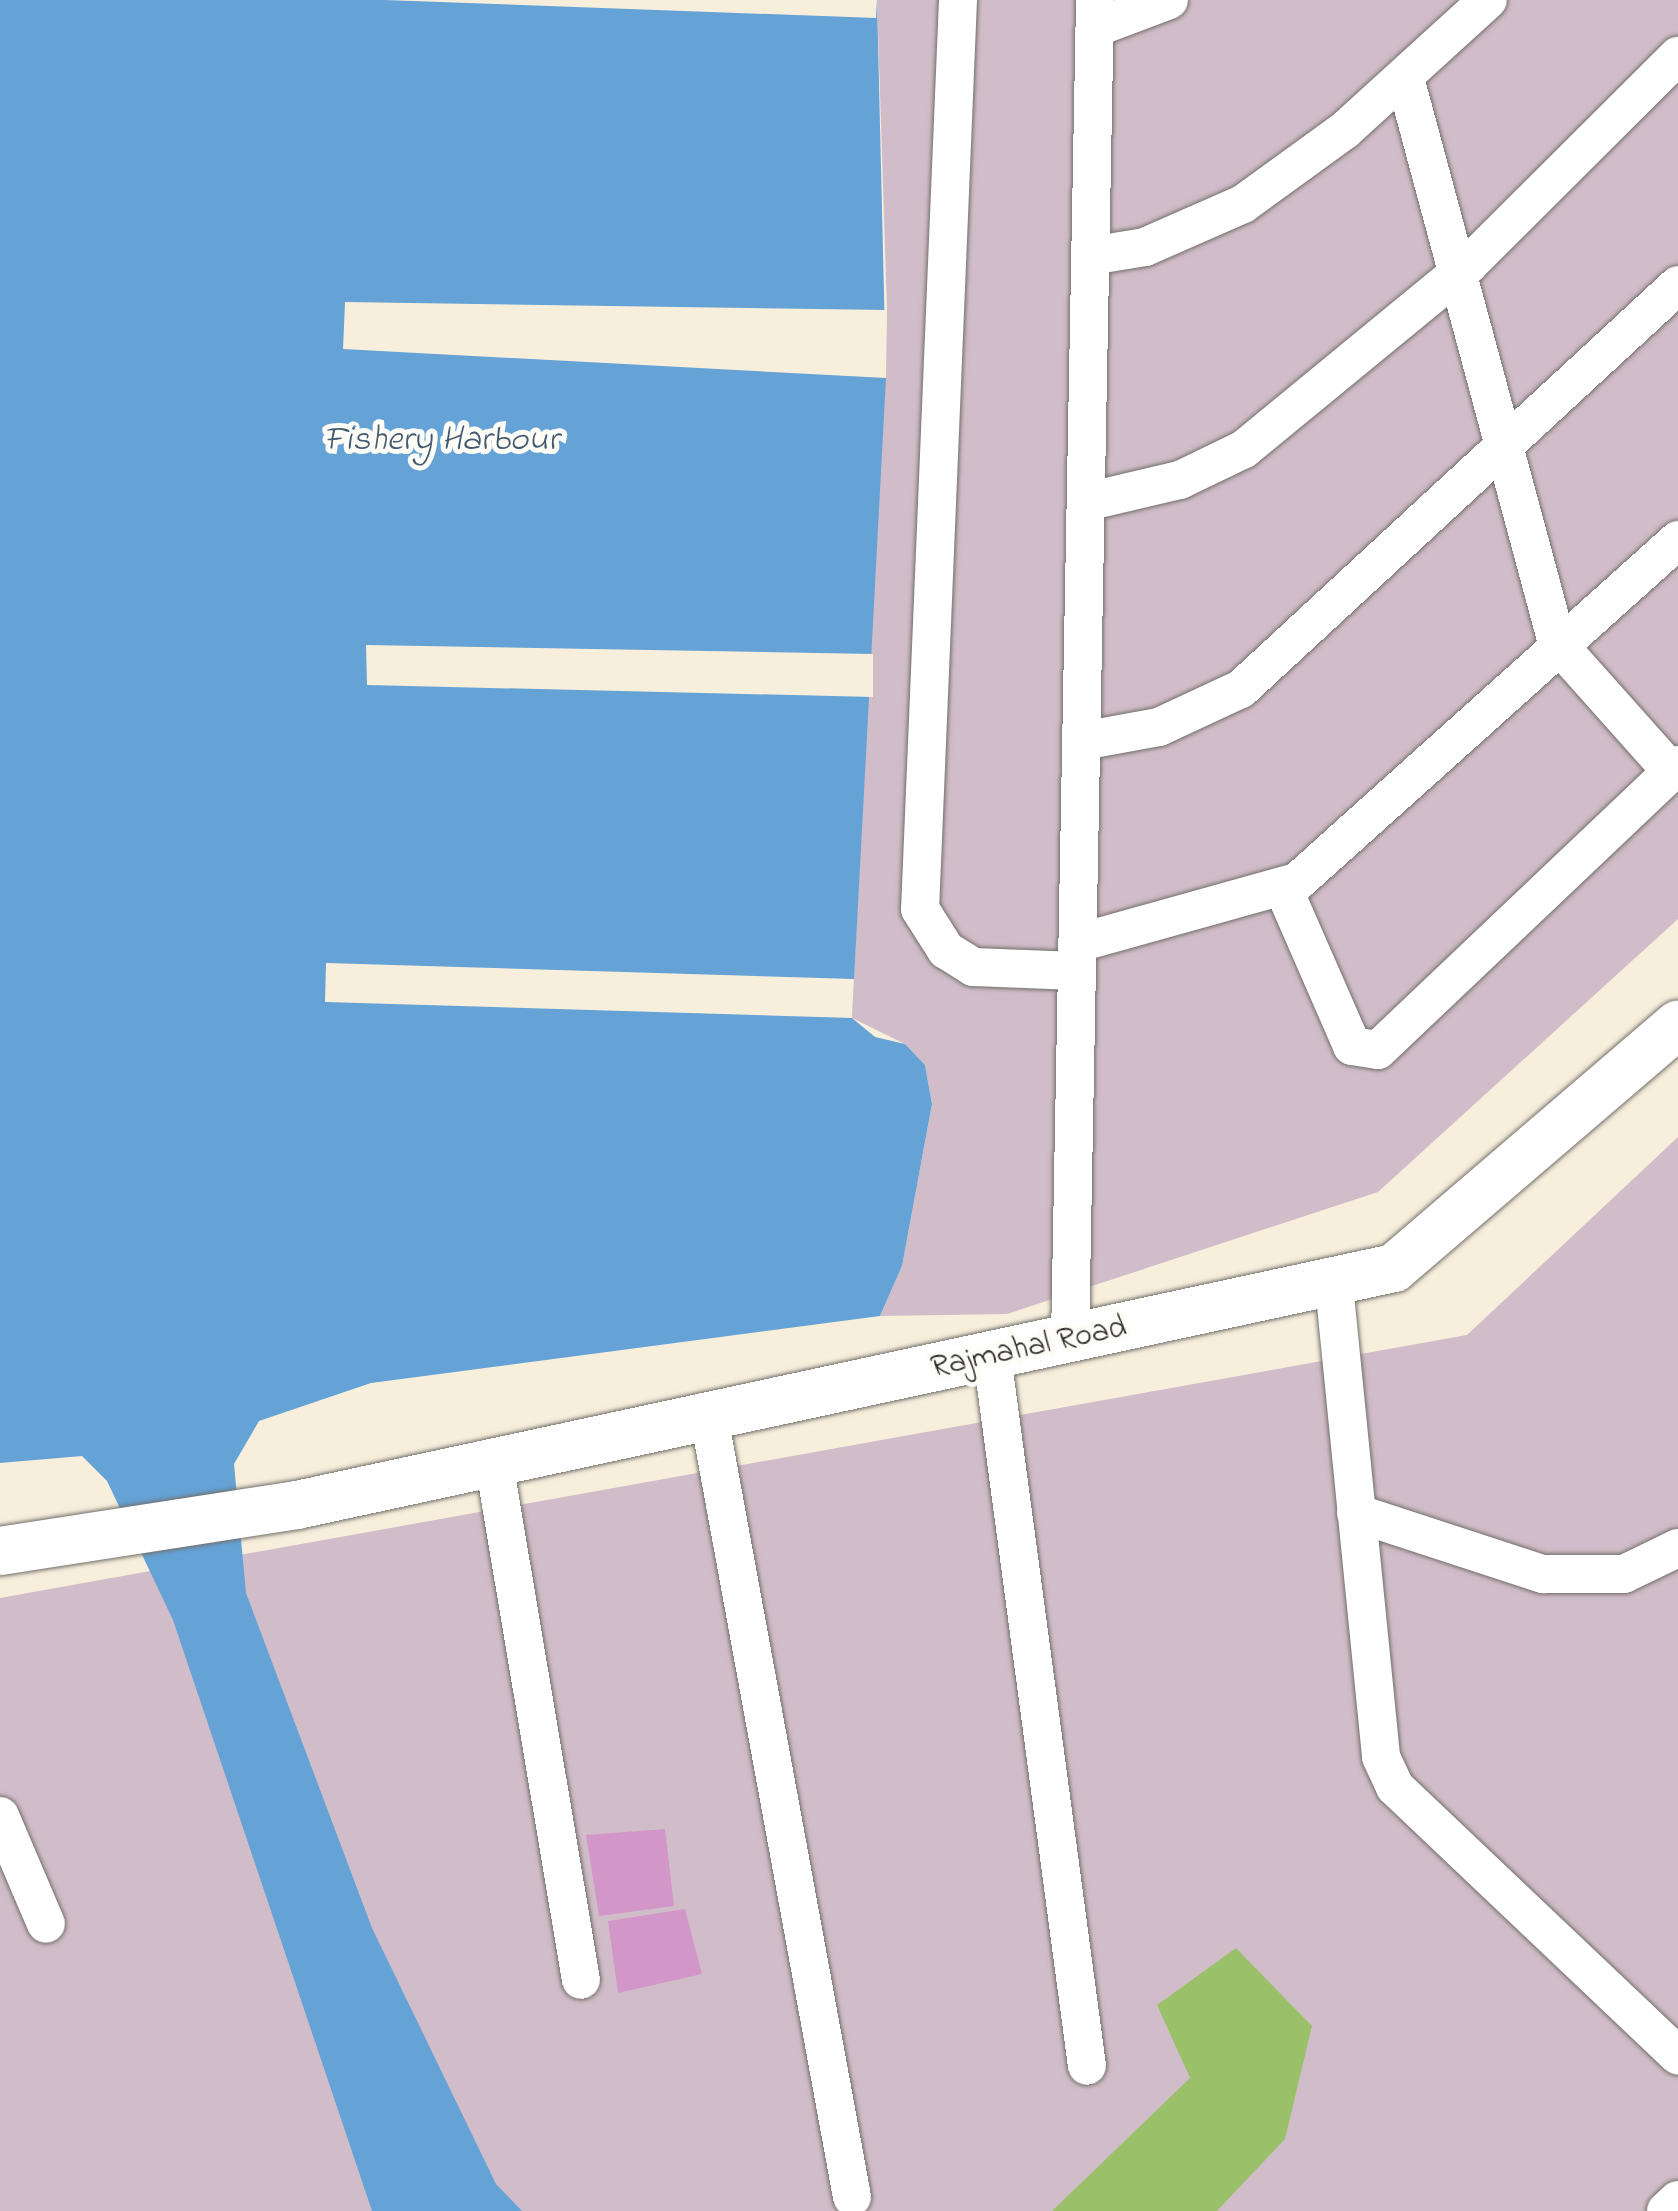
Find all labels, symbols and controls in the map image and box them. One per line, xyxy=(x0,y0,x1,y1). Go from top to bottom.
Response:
water label: Fishery Harbour xyxy=(323,420,559,462)
street label: Rajmahal Road xyxy=(928,1310,1130,1388)

